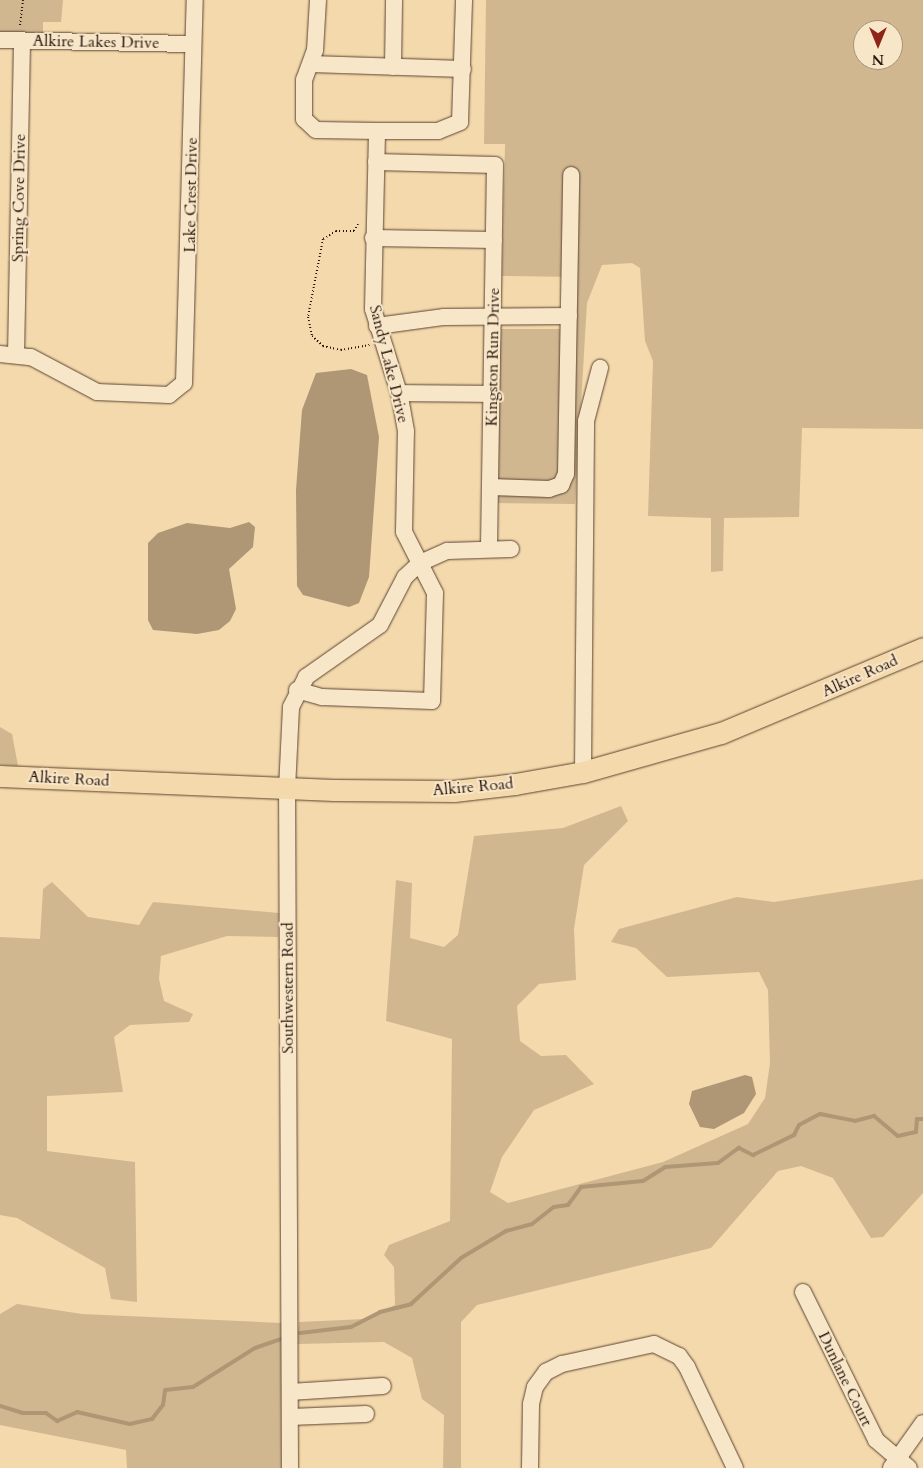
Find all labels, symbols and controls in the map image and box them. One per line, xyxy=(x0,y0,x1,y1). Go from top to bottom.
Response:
north arrow xyxy=(853,20,903,70)
street label: Alkire Lakes Drive xyxy=(33,31,159,53)
text: N xyxy=(872,50,884,69)
street label: Spring Cove Drive xyxy=(8,134,30,262)
street label: Lake Crest Drive xyxy=(180,137,202,253)
street label: Kingston Run Drive xyxy=(482,287,504,427)
street label: Sandy Lake Drive xyxy=(365,303,413,425)
street label: Alkire Road xyxy=(819,651,901,701)
street label: Alkire Road xyxy=(28,767,110,791)
street label: Alkire Road xyxy=(432,774,514,800)
street label: Southwestern Road xyxy=(278,922,298,1054)
street label: Dunlane Court xyxy=(814,1328,876,1430)

